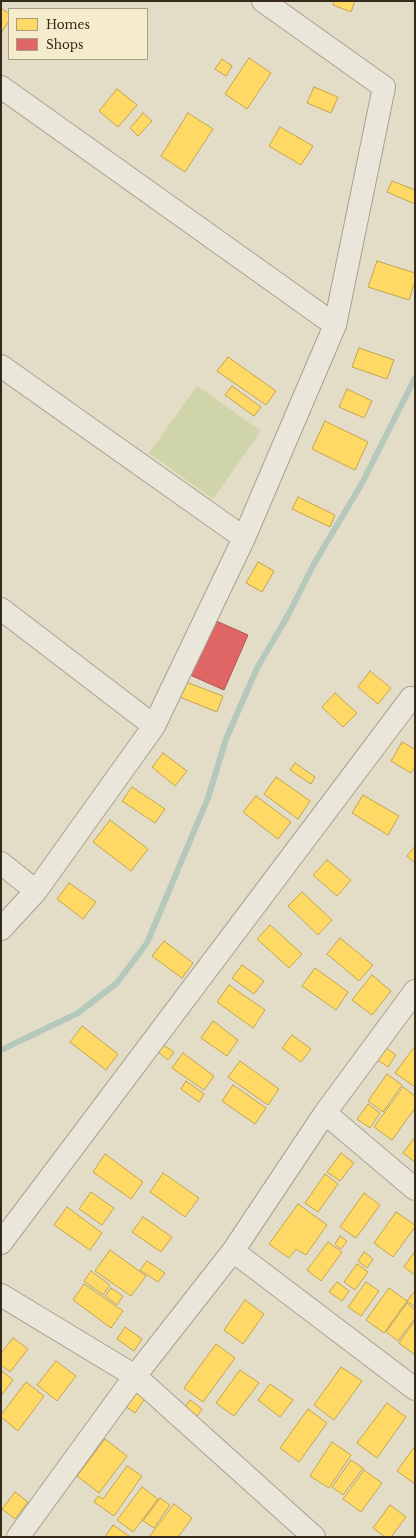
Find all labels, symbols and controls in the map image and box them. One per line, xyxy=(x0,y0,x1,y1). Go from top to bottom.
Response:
legend xyxy=(8,8,148,60)
text: Homes xyxy=(46,17,90,32)
text: Shops xyxy=(46,37,83,52)

